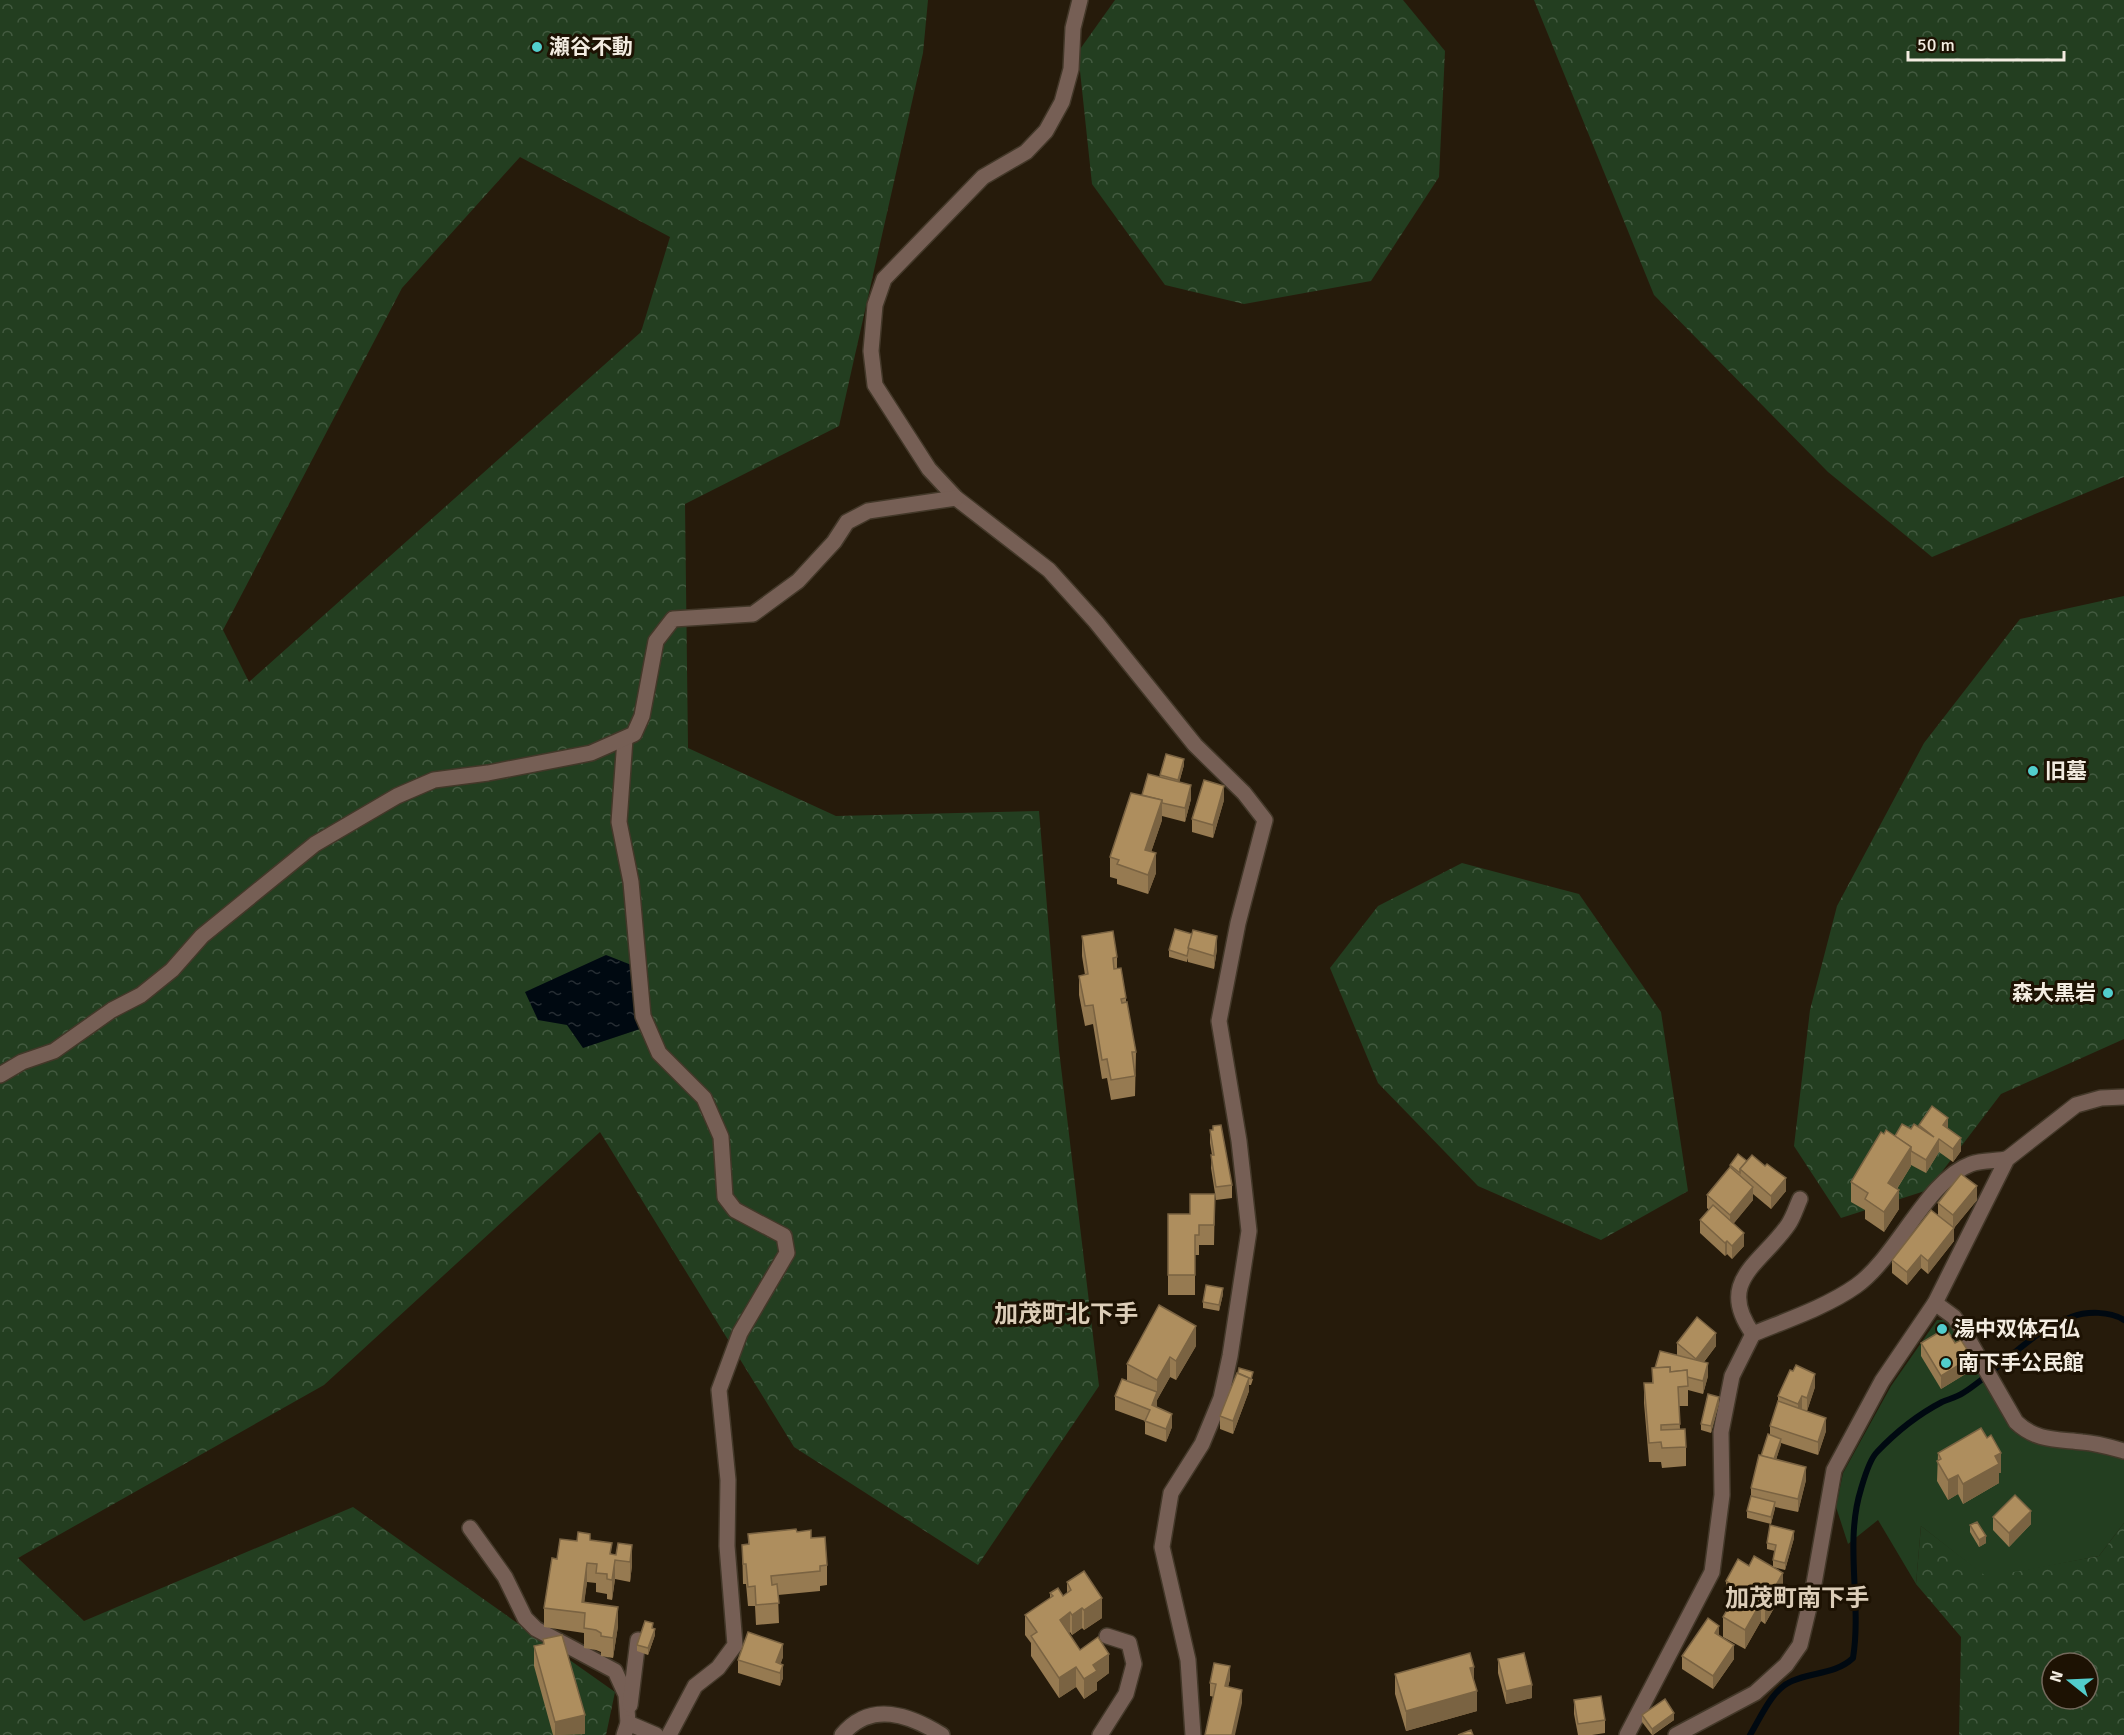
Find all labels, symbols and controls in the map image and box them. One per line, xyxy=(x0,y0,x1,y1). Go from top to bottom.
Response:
scale bar xyxy=(1908,24,2064,62)
place label: 瀬谷不動 xyxy=(549,34,633,60)
text: 50 m xyxy=(1917,34,1955,56)
marker: 瀬谷不動 xyxy=(530,40,544,54)
place label: 旧墓 xyxy=(2045,758,2087,784)
marker: 旧墓 xyxy=(2026,764,2040,778)
place label: 森大黒岩 xyxy=(2012,980,2096,1006)
marker: 森大黒岩 xyxy=(2101,986,2115,1000)
district label: 加茂町北下手 xyxy=(994,1299,1138,1329)
place label: 湯中双体石仏 xyxy=(1954,1316,2080,1342)
marker: 湯中双体石仏 xyxy=(1935,1322,1949,1336)
place label: 南下手公民館 xyxy=(1958,1350,2084,1376)
marker: 南下手公民館 xyxy=(1939,1356,1953,1370)
district label: 加茂町南下手 xyxy=(1725,1583,1869,1613)
north arrow xyxy=(2040,1651,2100,1711)
text: N xyxy=(2045,1668,2068,1685)

